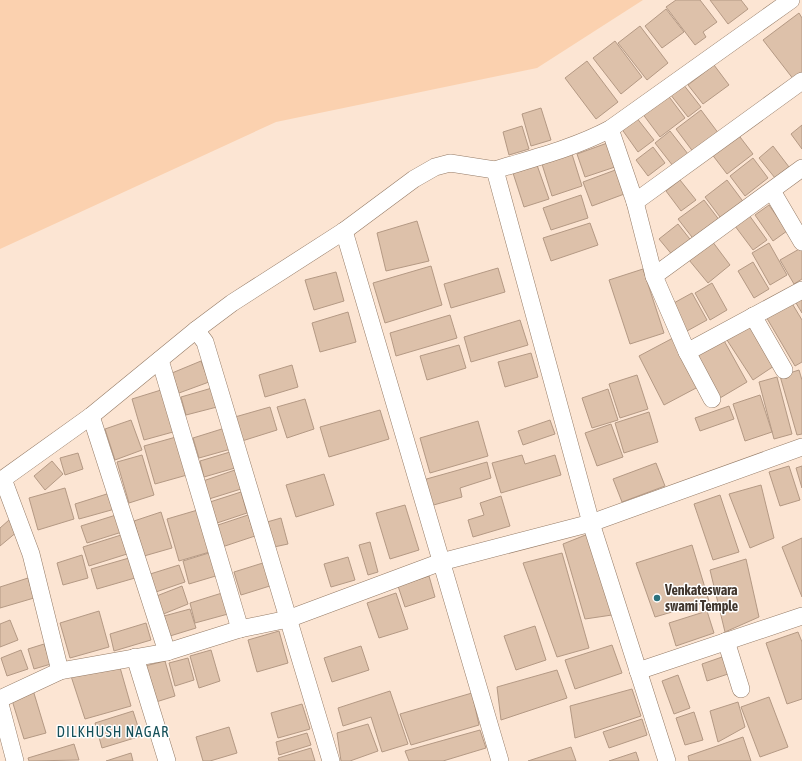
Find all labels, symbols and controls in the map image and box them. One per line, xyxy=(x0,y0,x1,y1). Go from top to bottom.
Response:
place label: Venkateswara swami Temple xyxy=(664,582,738,614)
marker: Venkateswara swami Temple xyxy=(652,593,662,603)
district label: DILKHUSH NAGAR xyxy=(56,723,170,740)

